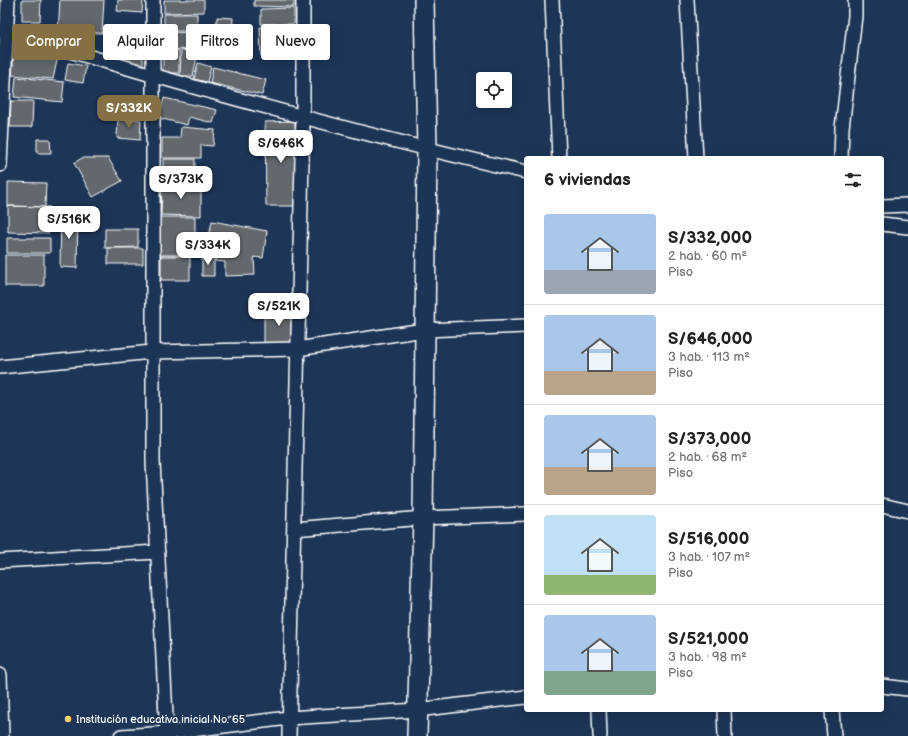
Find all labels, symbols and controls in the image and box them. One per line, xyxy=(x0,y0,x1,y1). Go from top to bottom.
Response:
chip: Comprar xyxy=(12,24,95,60)
chip: Alquilar xyxy=(103,24,178,60)
chip: Filtros xyxy=(186,24,253,60)
chip: Nuevo xyxy=(261,24,330,60)
map controls xyxy=(476,72,512,108)
button: locate xyxy=(476,72,512,108)
pin: S/332K xyxy=(96,95,162,129)
text: S/332K xyxy=(106,100,152,116)
pin: S/646K xyxy=(248,130,314,164)
text: S/646K xyxy=(258,135,304,151)
pin: S/373K xyxy=(148,166,214,200)
icon: filters xyxy=(842,169,864,191)
text: 6 viviendas xyxy=(544,170,631,190)
text: S/373K xyxy=(158,171,204,187)
pin: S/516K xyxy=(36,206,102,240)
text: S/516K xyxy=(47,211,91,227)
text: S/332,000 xyxy=(668,228,752,248)
icon: home xyxy=(576,230,624,278)
pin: S/334K xyxy=(175,232,241,266)
text: S/334K xyxy=(185,237,231,253)
text: 2 hab. · 60 m² xyxy=(668,248,747,264)
text: Piso xyxy=(668,264,693,280)
pin: S/521K xyxy=(246,293,312,327)
text: S/521K xyxy=(257,298,301,314)
text: S/646,000 xyxy=(668,329,753,349)
icon: home xyxy=(576,331,624,379)
text: 3 hab. · 113 m² xyxy=(668,349,750,365)
text: Piso xyxy=(668,365,693,381)
text: S/373,000 xyxy=(668,429,751,449)
icon: home xyxy=(576,431,624,479)
text: 2 hab. · 68 m² xyxy=(668,449,747,465)
text: Piso xyxy=(668,465,693,481)
text: S/516,000 xyxy=(668,529,749,549)
icon: home xyxy=(576,531,624,579)
text: 3 hab. · 107 m² xyxy=(668,549,750,565)
text: Piso xyxy=(668,565,693,581)
text: S/521,000 xyxy=(668,629,749,649)
icon: home xyxy=(576,631,624,679)
text: 3 hab. · 98 m² xyxy=(668,649,747,665)
text: Piso xyxy=(668,665,693,681)
place label: Institución educativa inicial No. 65 xyxy=(76,713,245,726)
marker: Institución educativa inicial No. 65 xyxy=(63,714,73,724)

